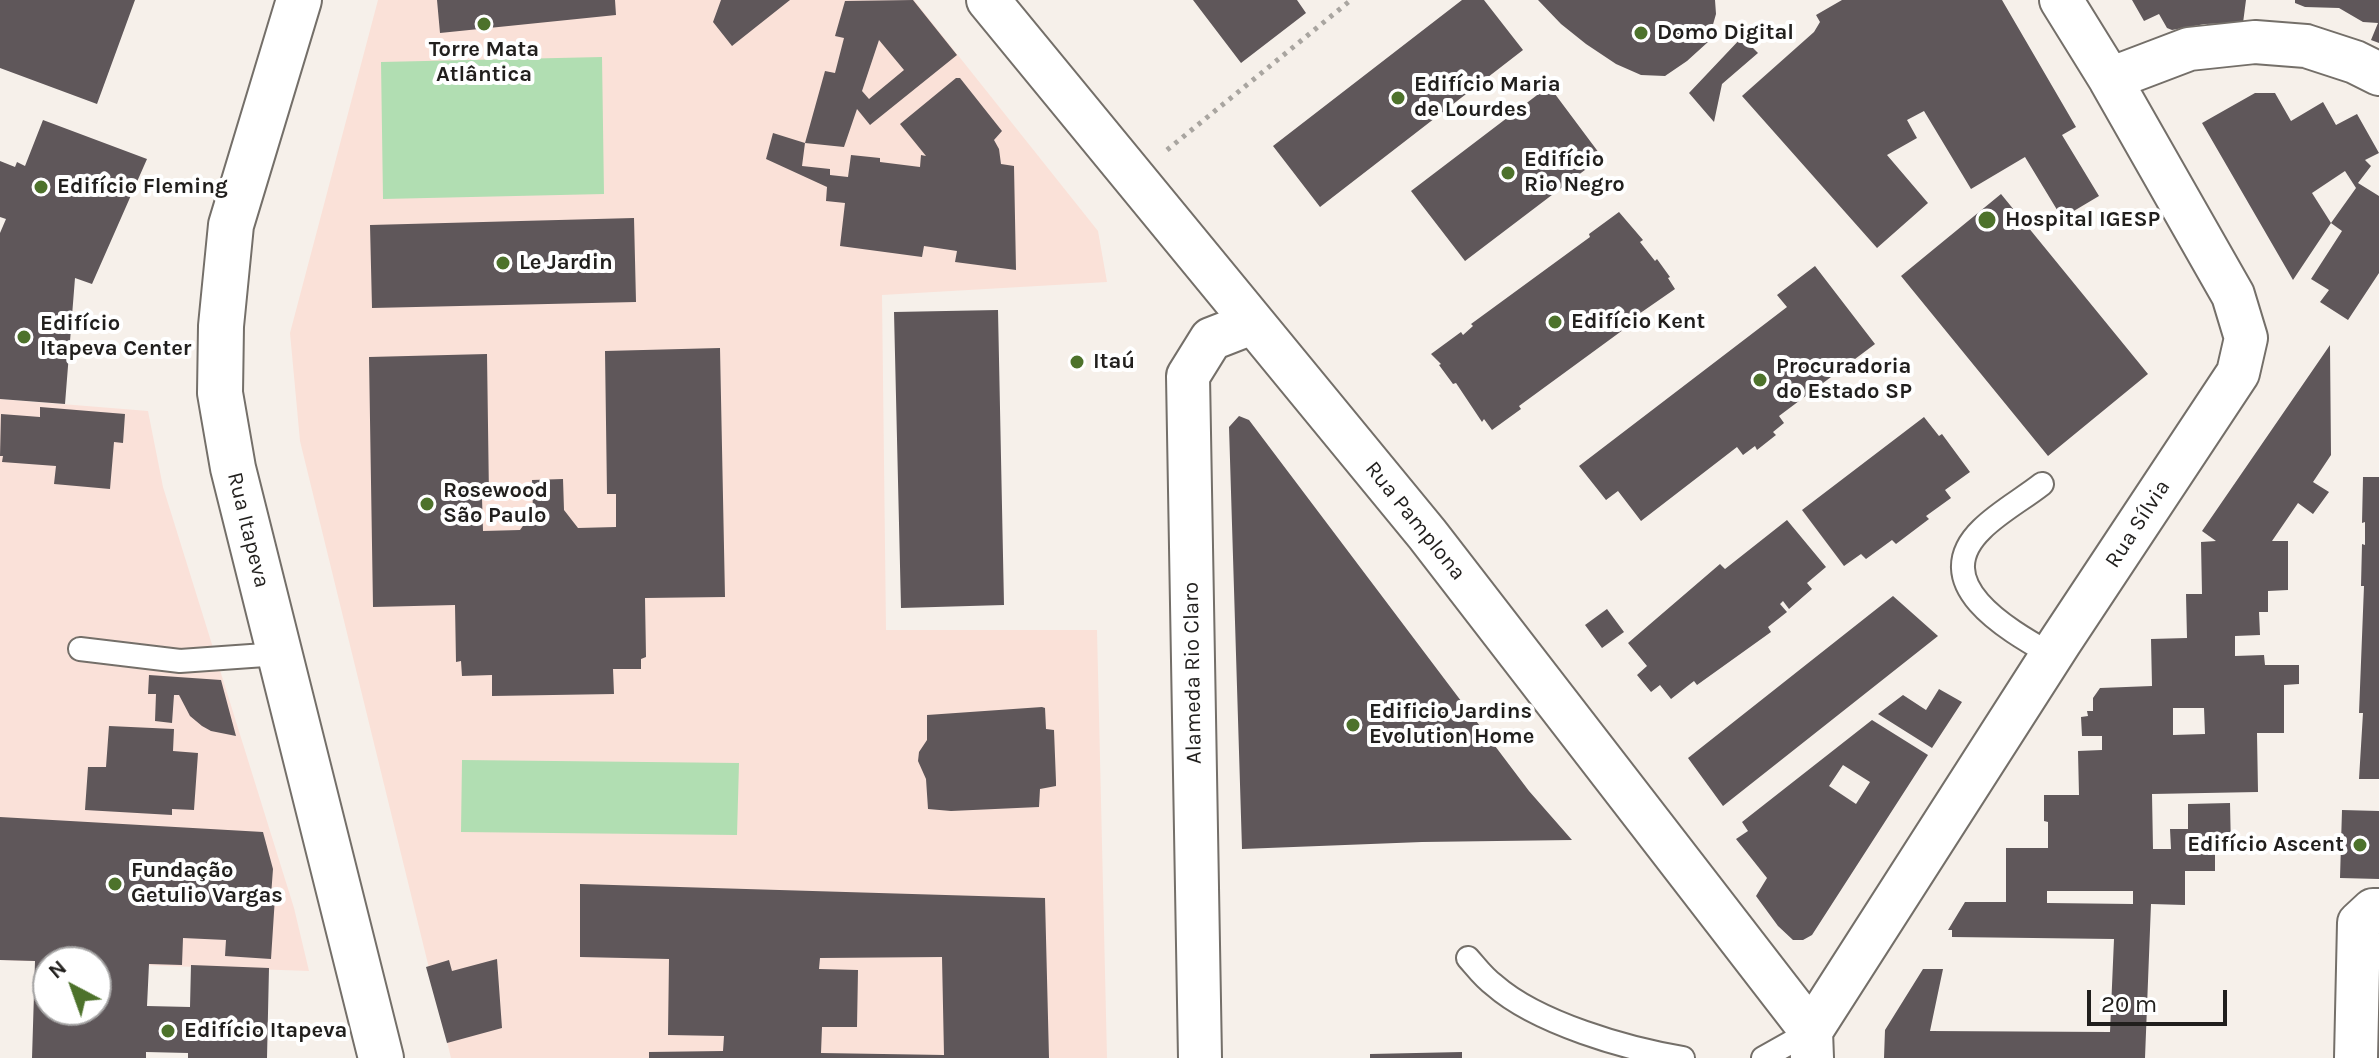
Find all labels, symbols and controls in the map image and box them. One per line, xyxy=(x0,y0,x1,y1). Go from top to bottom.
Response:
marker: Torre Mata Atlântica xyxy=(475,15,493,33)
place label: Domo Digital xyxy=(1657,20,1794,46)
marker: Domo Digital xyxy=(1632,24,1650,42)
place label: Torre Mata Atlântica xyxy=(429,37,539,88)
place label: Edifício Maria de Lourdes xyxy=(1414,72,1561,124)
marker: Edifício Maria de Lourdes xyxy=(1389,89,1407,107)
place label: Edifício Rio Negro xyxy=(1524,147,1625,198)
marker: Edifício Rio Negro xyxy=(1499,164,1517,182)
place label: Edifício Fleming xyxy=(57,174,228,200)
marker: Edifício Fleming xyxy=(32,178,50,196)
place label: Hospital IGESP xyxy=(2005,207,2160,233)
marker: Hospital IGESP xyxy=(1976,209,1998,231)
place label: Le Jardin xyxy=(519,250,613,276)
marker: Le Jardin xyxy=(494,254,512,272)
place label: Edifício Kent xyxy=(1571,309,1705,335)
place label: Edifício Itapeva Center xyxy=(40,311,191,362)
marker: Edifício Kent xyxy=(1546,313,1564,331)
marker: Edifício Itapeva Center xyxy=(15,328,33,346)
place label: Itaú xyxy=(1093,349,1135,375)
marker: Itaú xyxy=(1068,353,1086,371)
place label: Procuradoria do Estado SP xyxy=(1776,354,1912,406)
marker: Procuradoria do Estado SP xyxy=(1751,371,1769,389)
street label: Rua Pamplona xyxy=(1359,456,1471,586)
street label: Rua Itapeva xyxy=(221,470,275,590)
street label: Rua Sílvia xyxy=(2100,475,2176,573)
place label: Rosewood São Paulo xyxy=(443,478,548,530)
marker: Rosewood São Paulo xyxy=(418,495,436,513)
street label: Alameda Rio Claro xyxy=(1178,582,1208,764)
place label: Edificio Jardins Evolution Home xyxy=(1369,699,1534,750)
marker: Edificio Jardins Evolution Home xyxy=(1344,716,1362,734)
place label: Edifício Ascent xyxy=(2187,832,2344,858)
marker: Edifício Ascent xyxy=(2351,836,2369,854)
place label: Fundação Getulio Vargas xyxy=(131,858,283,910)
marker: Fundação Getulio Vargas xyxy=(106,875,124,893)
north arrow xyxy=(32,946,112,1026)
text: N xyxy=(43,954,72,984)
scale bar xyxy=(2091,974,2231,1024)
text: 20 m xyxy=(2101,990,2157,1018)
place label: Edifício Itapeva xyxy=(184,1018,347,1044)
marker: Edifício Itapeva xyxy=(159,1022,177,1040)

